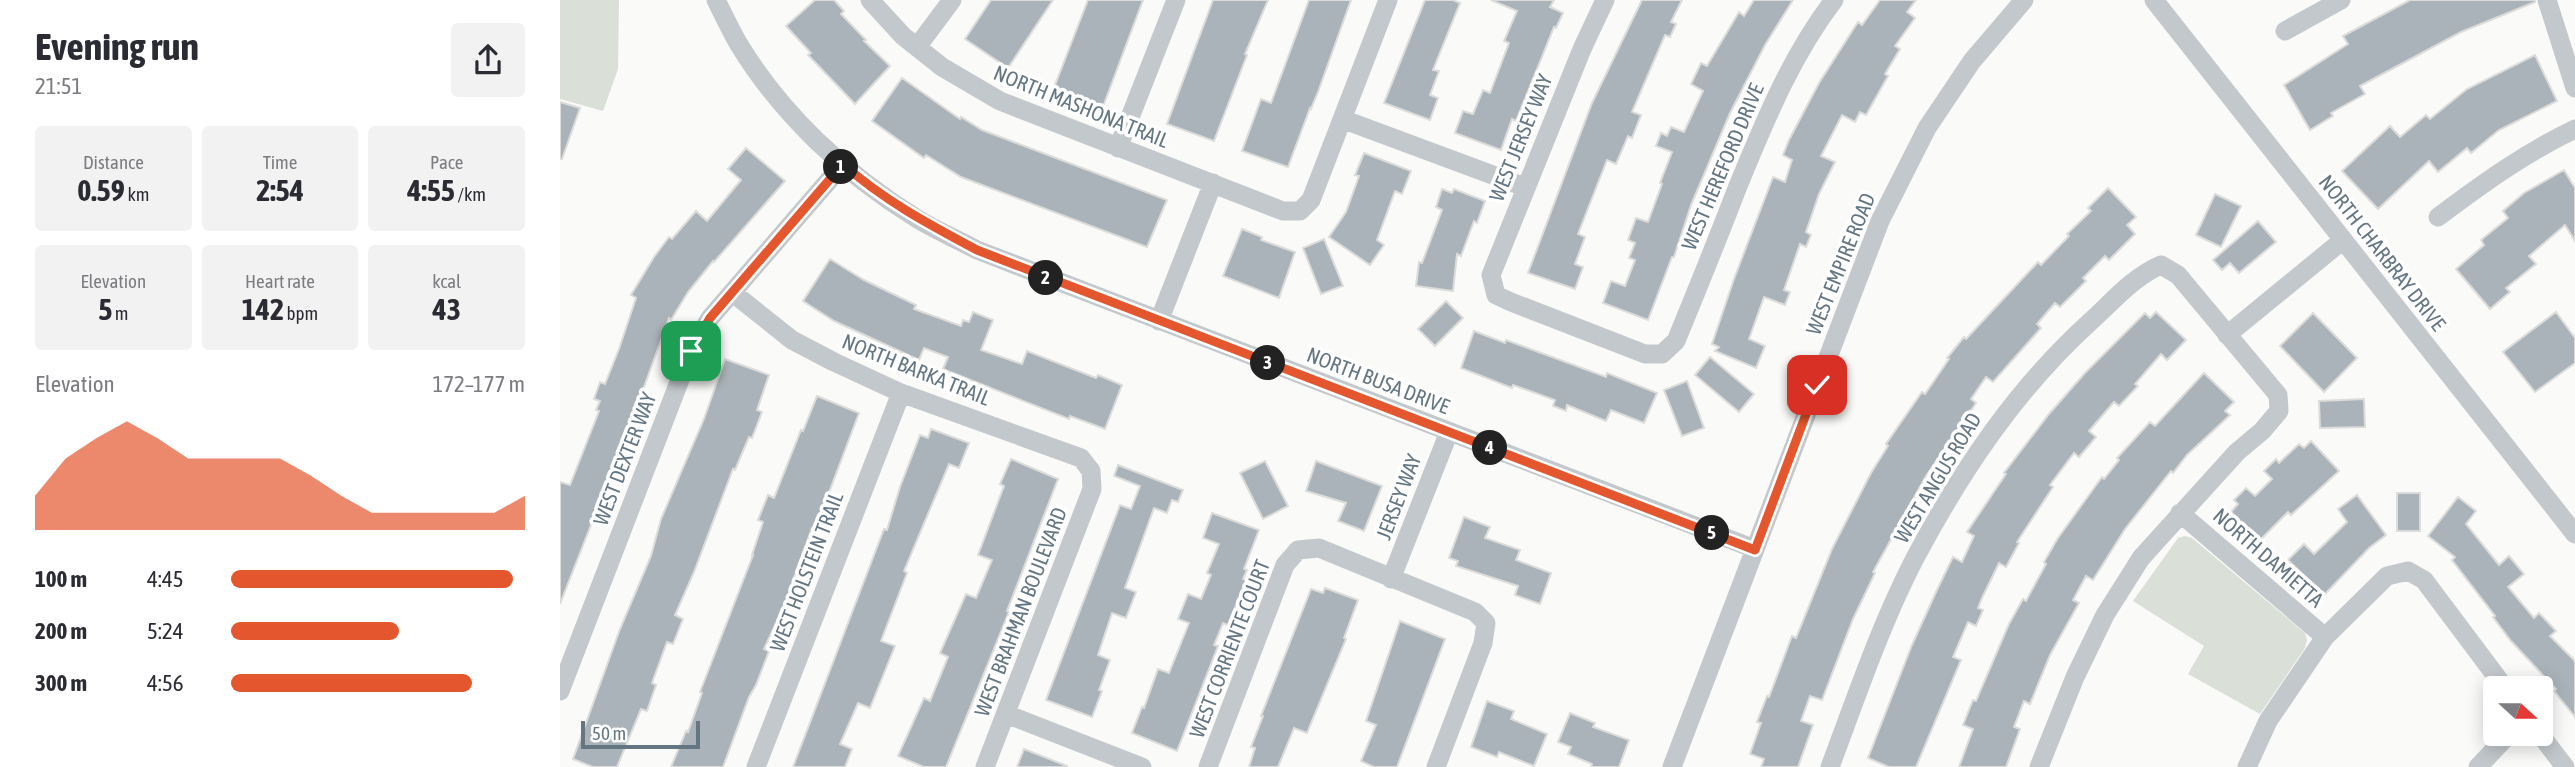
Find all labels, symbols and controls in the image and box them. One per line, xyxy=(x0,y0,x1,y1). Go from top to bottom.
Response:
button: share xyxy=(451,23,525,97)
text: Evening run xyxy=(35,25,199,68)
street label: NORTH MASHONA TRAIL xyxy=(991,60,1172,152)
street label: WEST JERSEY WAY xyxy=(1484,70,1557,205)
text: 21:51 xyxy=(35,73,82,99)
street label: WEST HEREFORD DRIVE xyxy=(1676,80,1768,253)
pin: 1 xyxy=(824,150,858,184)
text: Distance xyxy=(83,151,144,173)
text: Time xyxy=(263,151,297,173)
text: Pace xyxy=(430,151,463,173)
text: 1 xyxy=(836,155,845,177)
street label: NORTH CHARBRAY DRIVE xyxy=(2315,170,2451,335)
text: 0.59 xyxy=(77,173,125,207)
text: 2:54 xyxy=(256,173,304,207)
text: 4:55 xyxy=(407,173,455,207)
text: km xyxy=(125,183,149,205)
text: /km xyxy=(455,183,486,205)
street label: WEST EMPIRE ROAD xyxy=(1801,189,1879,338)
pin: 2 xyxy=(1028,260,1064,296)
text: 2 xyxy=(1041,266,1050,288)
text: Elevation xyxy=(80,270,146,292)
text: Heart rate xyxy=(245,270,315,292)
text: kcal xyxy=(432,270,461,292)
text: 5 xyxy=(98,292,112,326)
text: 142 xyxy=(242,292,284,326)
text: 43 xyxy=(433,292,461,326)
text: m xyxy=(112,302,129,324)
text: bpm xyxy=(284,302,318,324)
pin xyxy=(661,321,721,381)
street label: NORTH BARKA TRAIL xyxy=(839,329,994,410)
icon: arrive xyxy=(672,332,710,370)
street label: NORTH BUSA DRIVE xyxy=(1304,342,1453,418)
pin: 3 xyxy=(1250,346,1286,380)
text: 3 xyxy=(1263,351,1272,373)
pin xyxy=(1787,355,1847,415)
icon: check xyxy=(1798,366,1836,404)
text: Elevation xyxy=(35,371,115,397)
text: 172–177 m xyxy=(432,371,525,397)
street label: WEST DEXTER WAY xyxy=(588,388,661,528)
street label: WEST ANGUS ROAD xyxy=(1889,408,1985,547)
pin: 4 xyxy=(1472,430,1508,466)
text: 4 xyxy=(1485,436,1494,458)
street label: JERSEY WAY xyxy=(1371,450,1426,543)
street label: WEST HOLSTEIN TRAIL xyxy=(765,489,848,655)
street label: NORTH DAMIETTA xyxy=(2209,503,2329,612)
street label: WEST BRAHMAN BOULEVARD xyxy=(969,504,1071,719)
pin: 5 xyxy=(1694,516,1730,550)
text: 5 xyxy=(1707,521,1716,543)
street label: WEST CORRIENTE COURT xyxy=(1184,556,1274,741)
text: 100 m xyxy=(35,566,87,592)
text: 4:45 xyxy=(147,566,184,592)
text: 200 m xyxy=(35,618,87,644)
text: 5:24 xyxy=(147,618,184,644)
text: 300 m xyxy=(35,670,87,696)
text: 4:56 xyxy=(147,670,184,696)
north arrow xyxy=(2483,676,2553,746)
map controls xyxy=(2483,676,2553,746)
scale bar xyxy=(581,718,700,750)
text: 50 m xyxy=(592,722,626,744)

